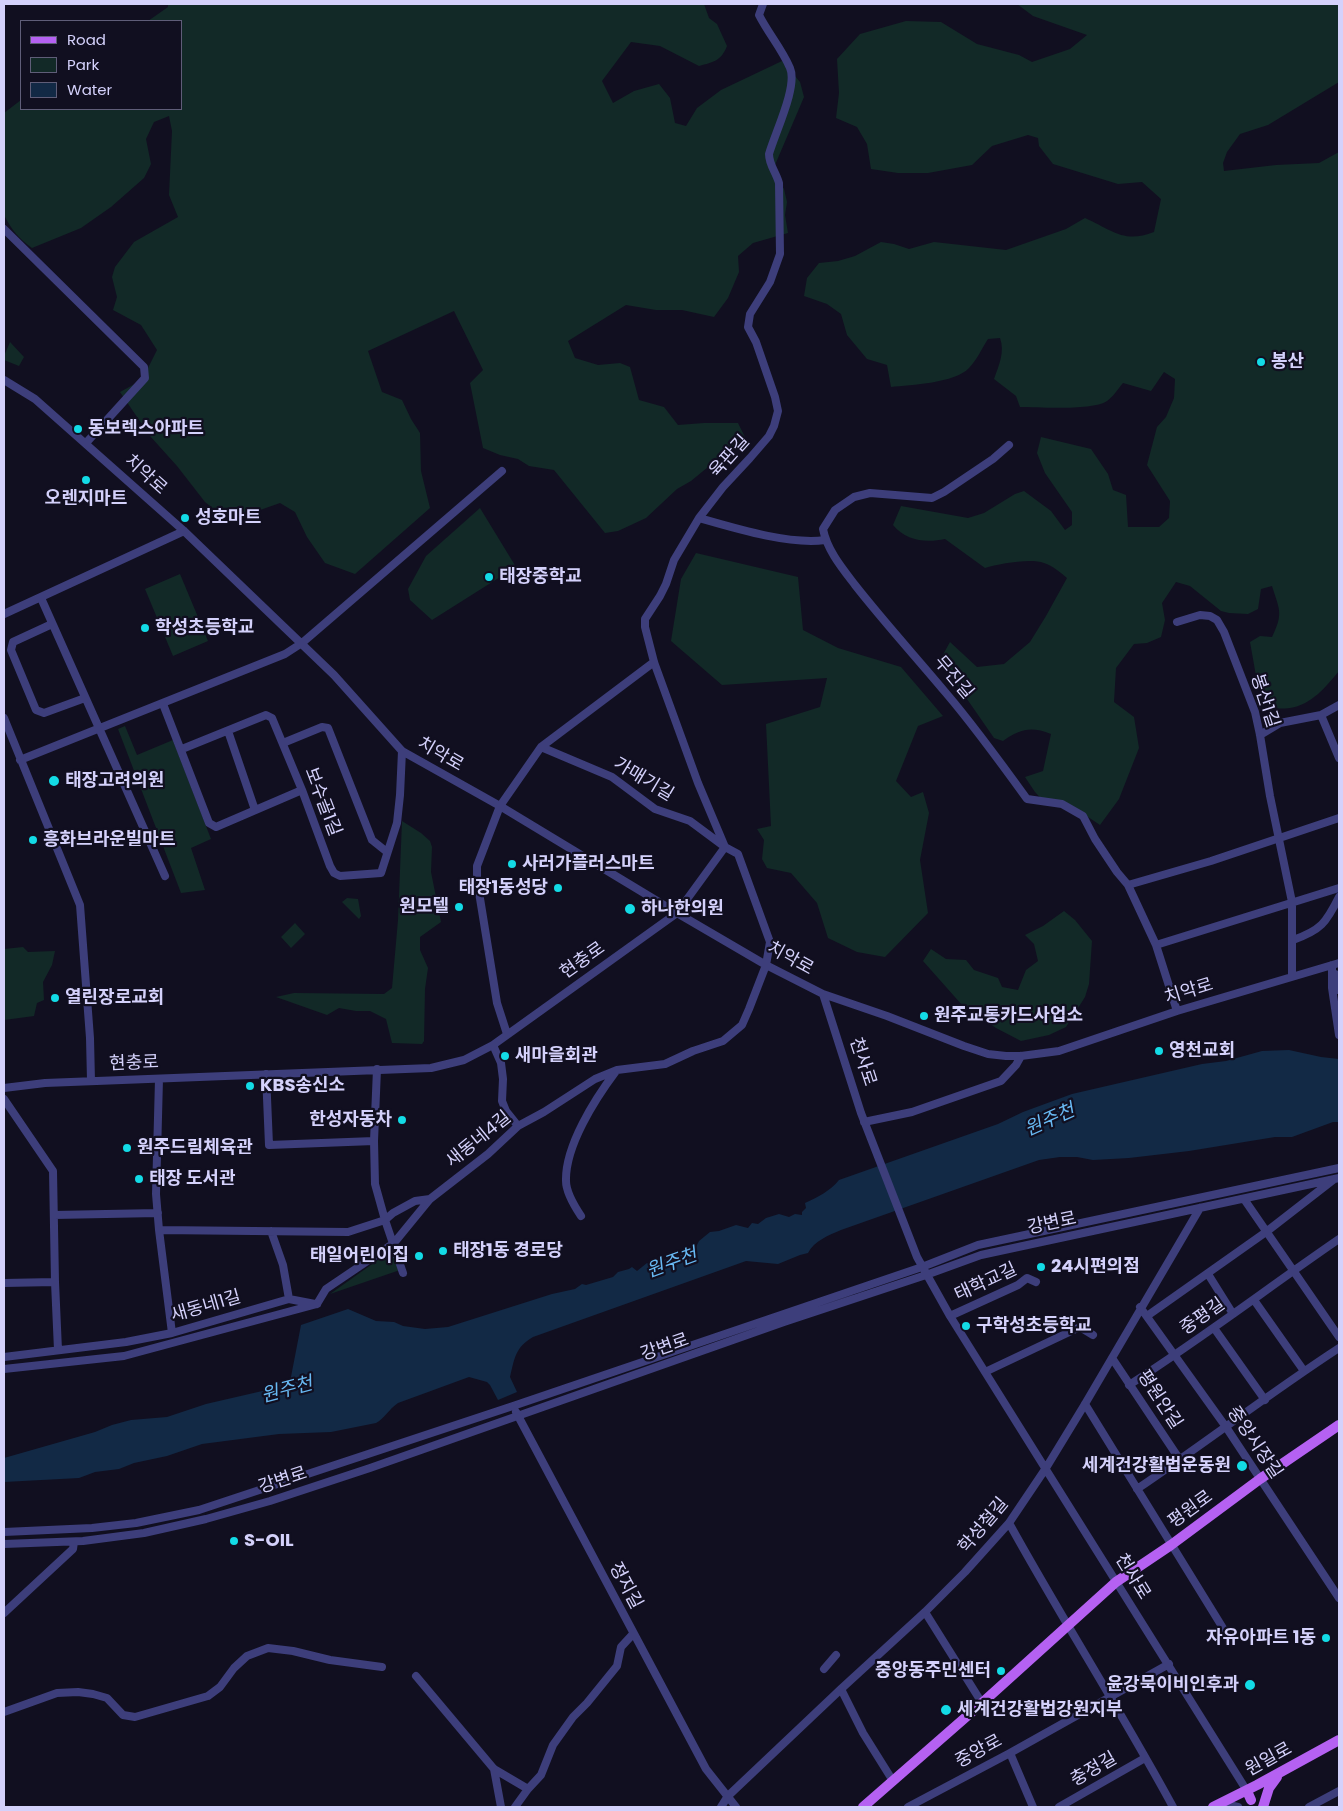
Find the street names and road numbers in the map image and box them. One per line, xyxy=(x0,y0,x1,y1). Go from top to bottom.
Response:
street label: 육판길 xyxy=(705,431,755,483)
street label: 치악로 xyxy=(119,450,171,500)
street label: 무진길 xyxy=(929,652,977,704)
street label: 봉산1길 xyxy=(1245,671,1283,731)
street label: 치악로 xyxy=(413,733,467,777)
street label: 가매기길 xyxy=(609,754,677,806)
street label: 보수골1길 xyxy=(299,765,345,839)
street label: 현충로 xyxy=(556,938,610,984)
street label: 치악로 xyxy=(763,938,817,980)
street label: 치악로 xyxy=(1162,974,1216,1010)
street label: 천사로 xyxy=(844,1035,880,1089)
street label: 현충로 xyxy=(109,1052,159,1076)
street label: 새동네4길 xyxy=(442,1107,516,1173)
street label: 강변로 xyxy=(1025,1208,1079,1240)
street label: 태학교길 xyxy=(951,1259,1021,1307)
street label: 새동네1길 xyxy=(168,1287,244,1327)
street label: 중평길 xyxy=(1176,1294,1230,1340)
street label: 강변로 xyxy=(638,1330,692,1366)
street label: 평원안길 xyxy=(1132,1366,1186,1434)
street label: 중앙시장길 xyxy=(1222,1403,1286,1483)
street label: 강변로 xyxy=(256,1463,310,1499)
street label: 평원로 xyxy=(1165,1487,1217,1533)
street label: 학성철길 xyxy=(954,1494,1014,1558)
street label: 천사로 xyxy=(1110,1550,1154,1604)
street label: 정지길 xyxy=(604,1559,646,1613)
street label: 중앙로 xyxy=(952,1731,1006,1773)
street label: 원일로 xyxy=(1242,1739,1296,1781)
street label: 충정길 xyxy=(1067,1748,1121,1792)

